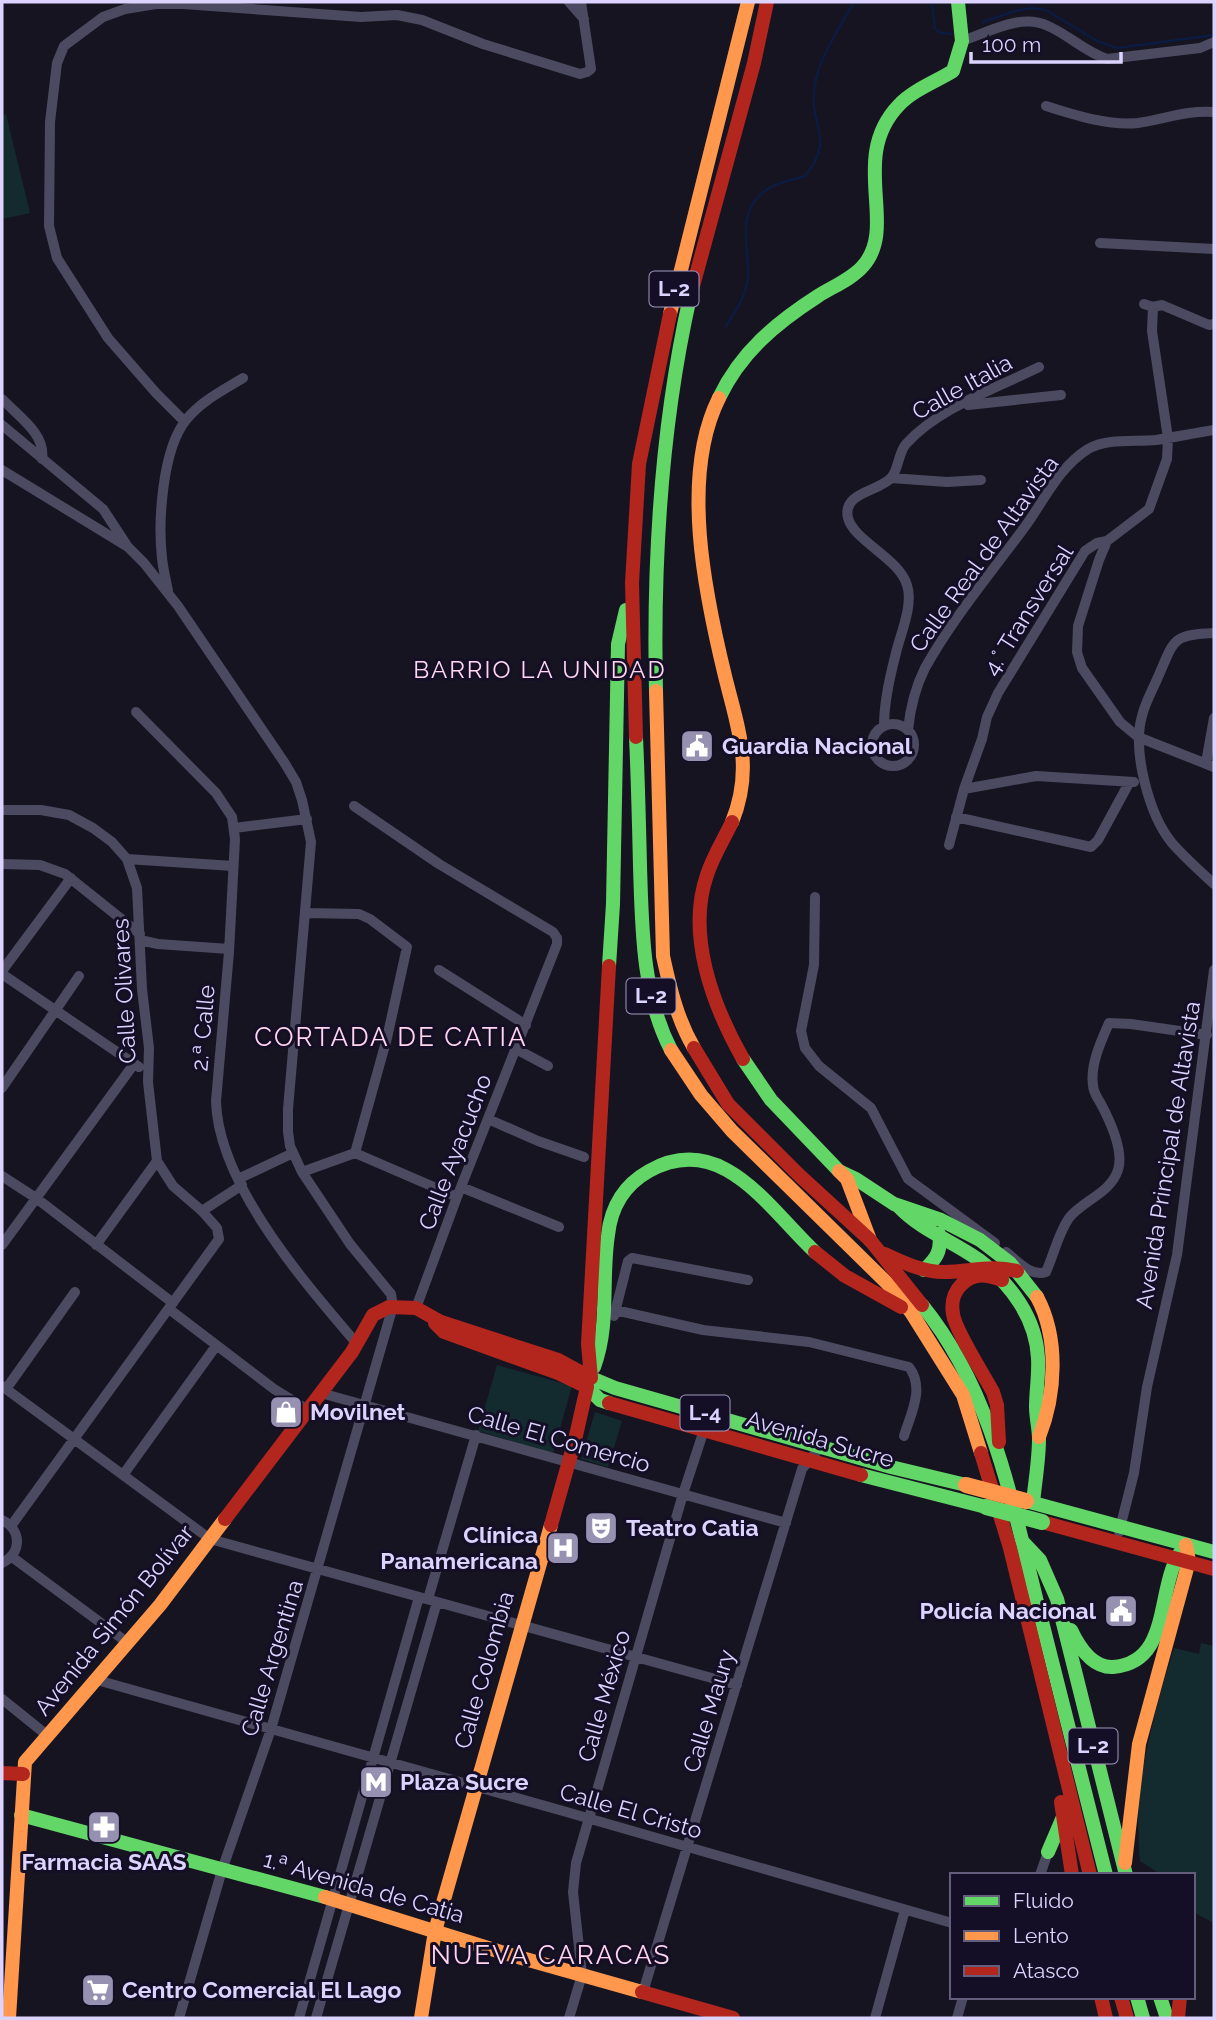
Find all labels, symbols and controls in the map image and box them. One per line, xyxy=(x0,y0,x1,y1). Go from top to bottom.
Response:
scale bar xyxy=(971,21,1122,65)
text: 100 m xyxy=(982,32,1041,57)
road number: L-2 xyxy=(650,272,698,306)
street label: Calle Italia xyxy=(907,348,1016,425)
street label: Calle Real de Altavista xyxy=(903,450,1064,657)
street label: 4.° Transversal xyxy=(977,539,1079,680)
district label: BARRIO LA UNIDAD xyxy=(413,655,667,684)
public building icon: Guardia Nacional xyxy=(678,727,716,765)
place label: Guardia Nacional xyxy=(722,732,913,759)
street label: Calle Olivares xyxy=(106,918,141,1064)
road number: L-2 xyxy=(626,978,676,1014)
street label: 2.ª Calle xyxy=(185,984,220,1072)
street label: Avenida Principal de Altavista xyxy=(1130,999,1205,1311)
district label: CORTADA DE CATIA xyxy=(254,1022,528,1052)
street label: Calle Ayacucho xyxy=(412,1070,497,1234)
shop icon: Movilnet xyxy=(267,1393,305,1431)
road number: L-4 xyxy=(680,1396,730,1430)
place label: Movilnet xyxy=(310,1398,406,1425)
street label: Calle El Comercio xyxy=(465,1400,654,1478)
street label: Avenida Sucre xyxy=(743,1404,897,1473)
theatre icon: Teatro Catia xyxy=(582,1509,620,1547)
place label: Teatro Catia xyxy=(626,1514,759,1541)
street label: Avenida Simón Bolívar xyxy=(28,1519,199,1720)
place label: Clínica Panamericana xyxy=(380,1521,538,1574)
hospital icon: Clínica Panamericana xyxy=(544,1529,582,1567)
street label: Calle Argentina xyxy=(235,1576,308,1739)
street label: Calle Colombia xyxy=(448,1588,519,1752)
public building icon: Policía Nacional xyxy=(1102,1592,1140,1630)
place label: Policía Nacional xyxy=(920,1597,1097,1624)
street label: Calle México xyxy=(572,1627,635,1765)
street label: Calle Maury xyxy=(677,1646,740,1776)
road number: L-2 xyxy=(1068,1728,1118,1764)
metro station icon: Plaza Sucre xyxy=(357,1763,395,1801)
place label: Plaza Sucre xyxy=(400,1768,529,1795)
street label: Calle El Cristo xyxy=(557,1777,705,1844)
pharmacy icon: Farmacia SAAS xyxy=(85,1808,123,1846)
street label: 1.ª Avenida de Catia xyxy=(261,1845,468,1928)
place label: Farmacia SAAS xyxy=(21,1848,187,1875)
legend xyxy=(950,1873,1195,1999)
text: Fluido xyxy=(1013,1888,1074,1913)
text: Lento xyxy=(1013,1923,1069,1948)
district label: NUEVA CARACAS xyxy=(431,1940,671,1970)
text: Atasco xyxy=(1013,1958,1079,1983)
supermarket icon: Centro Comercial El Lago xyxy=(79,1971,117,2009)
place label: Centro Comercial El Lago xyxy=(122,1976,401,2003)

